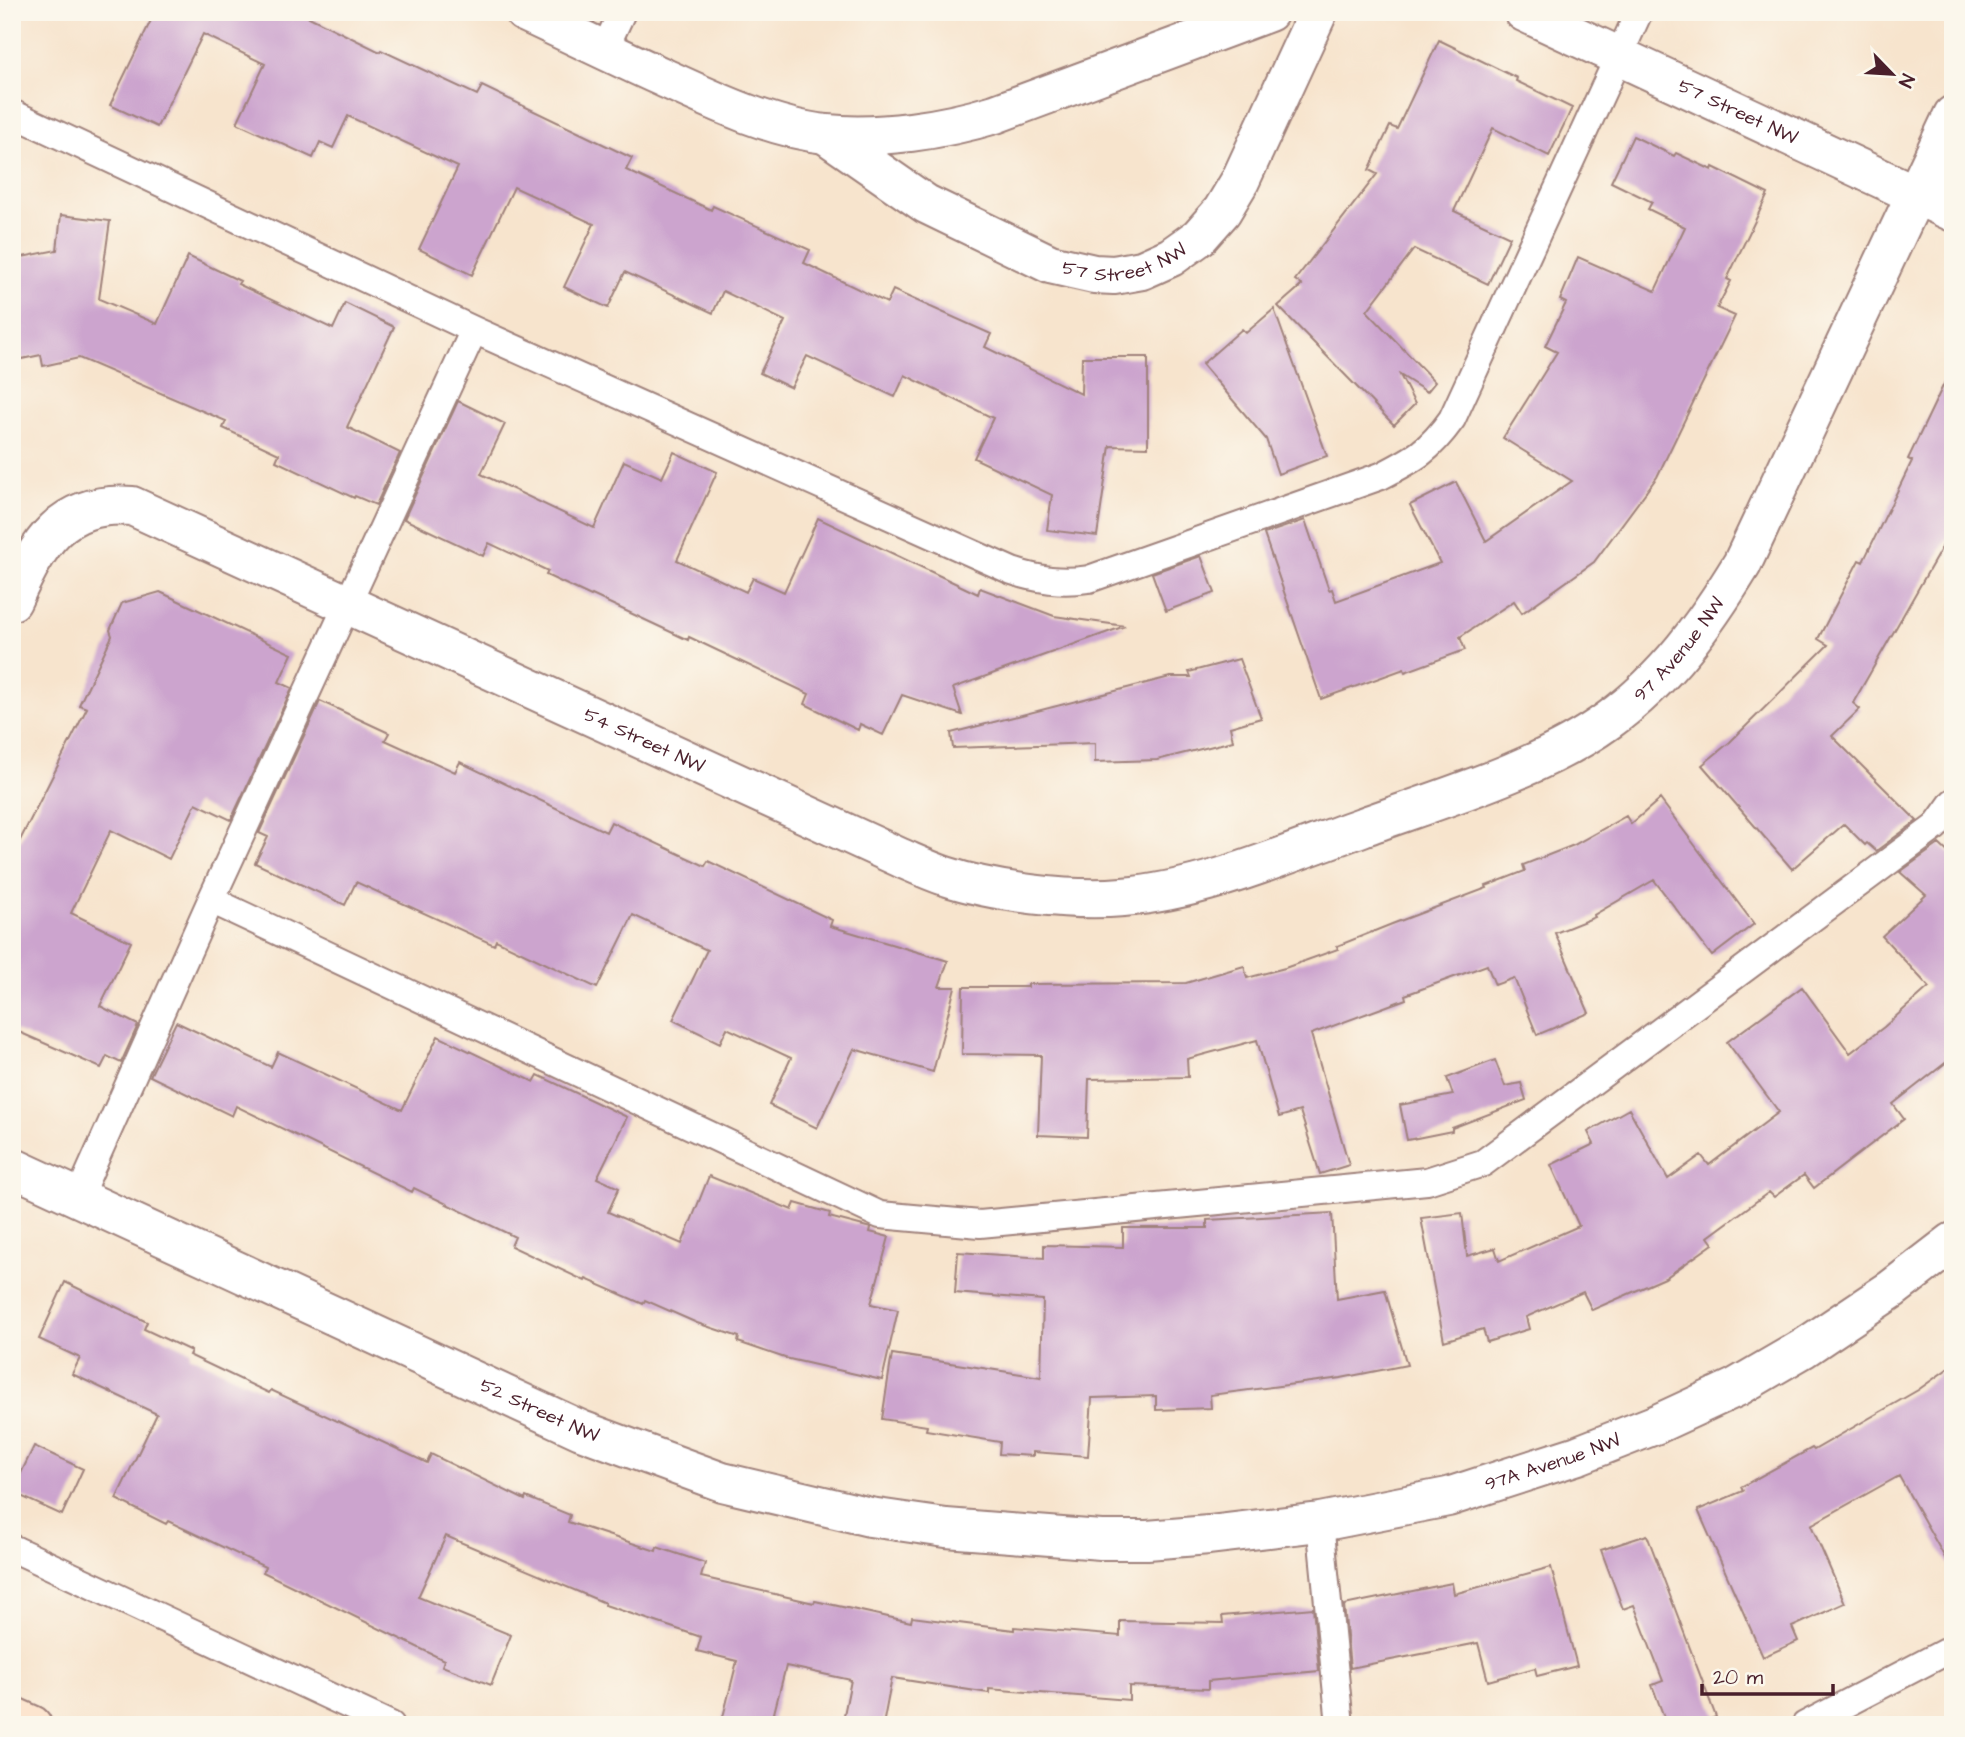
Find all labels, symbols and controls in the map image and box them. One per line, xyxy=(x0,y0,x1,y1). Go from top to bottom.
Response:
north arrow xyxy=(1856,38,1926,108)
text: N xyxy=(1891,69,1921,92)
street label: 57 Street NW xyxy=(1674,72,1802,151)
street label: 57 Street NW xyxy=(1060,236,1192,289)
street label: 97 Avenue NW xyxy=(1627,592,1731,708)
street label: 54 Street NW xyxy=(579,701,709,780)
street label: 52 Street NW xyxy=(476,1372,603,1449)
street label: 97A Avenue NW xyxy=(1481,1426,1624,1498)
scale bar xyxy=(1702,1653,1834,1697)
text: 20 m xyxy=(1713,1663,1764,1692)

